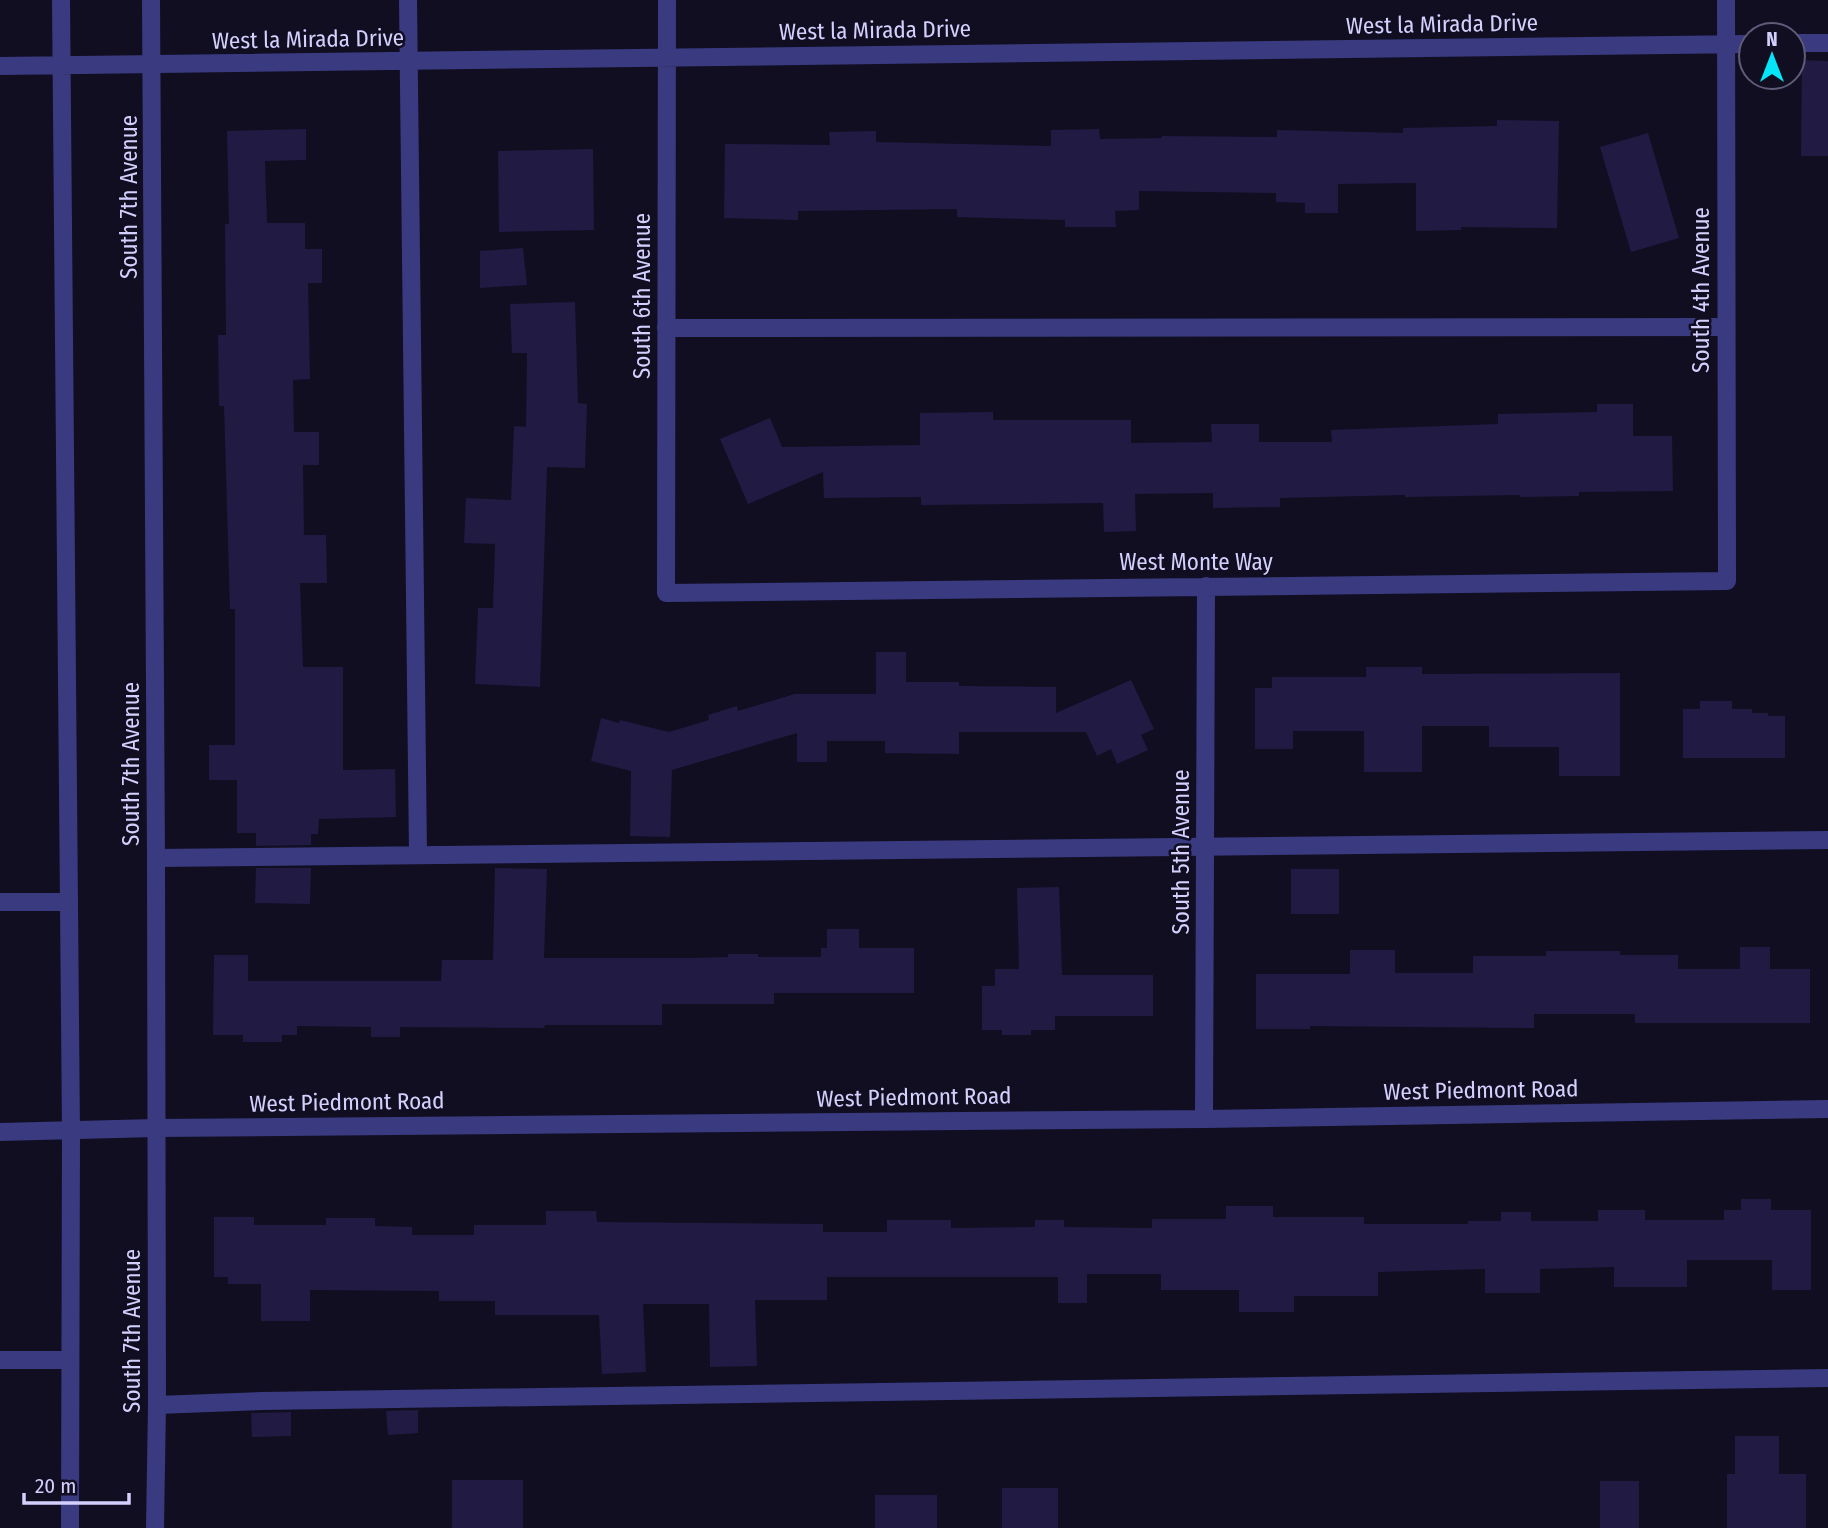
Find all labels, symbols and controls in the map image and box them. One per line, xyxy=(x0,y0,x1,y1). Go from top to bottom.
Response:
street label: West la Mirada Drive xyxy=(1346,8,1538,40)
street label: West la Mirada Drive xyxy=(779,14,971,46)
north arrow xyxy=(1737,21,1807,91)
street label: West la Mirada Drive xyxy=(212,23,404,55)
text: N xyxy=(1766,28,1778,51)
street label: South 7th Avenue xyxy=(115,115,143,279)
street label: South 4th Avenue xyxy=(1687,207,1715,373)
street label: South 6th Avenue xyxy=(628,213,656,379)
street label: West Monte Way xyxy=(1119,548,1273,576)
street label: South 7th Avenue xyxy=(117,682,145,846)
street label: South 5th Avenue xyxy=(1167,769,1195,935)
street label: West Piedmont Road xyxy=(1383,1074,1579,1106)
street label: West Piedmont Road xyxy=(816,1081,1012,1113)
street label: West Piedmont Road xyxy=(249,1086,445,1118)
street label: South 7th Avenue xyxy=(118,1249,146,1413)
scale bar xyxy=(24,1462,130,1506)
text: 20 m xyxy=(35,1473,76,1499)

